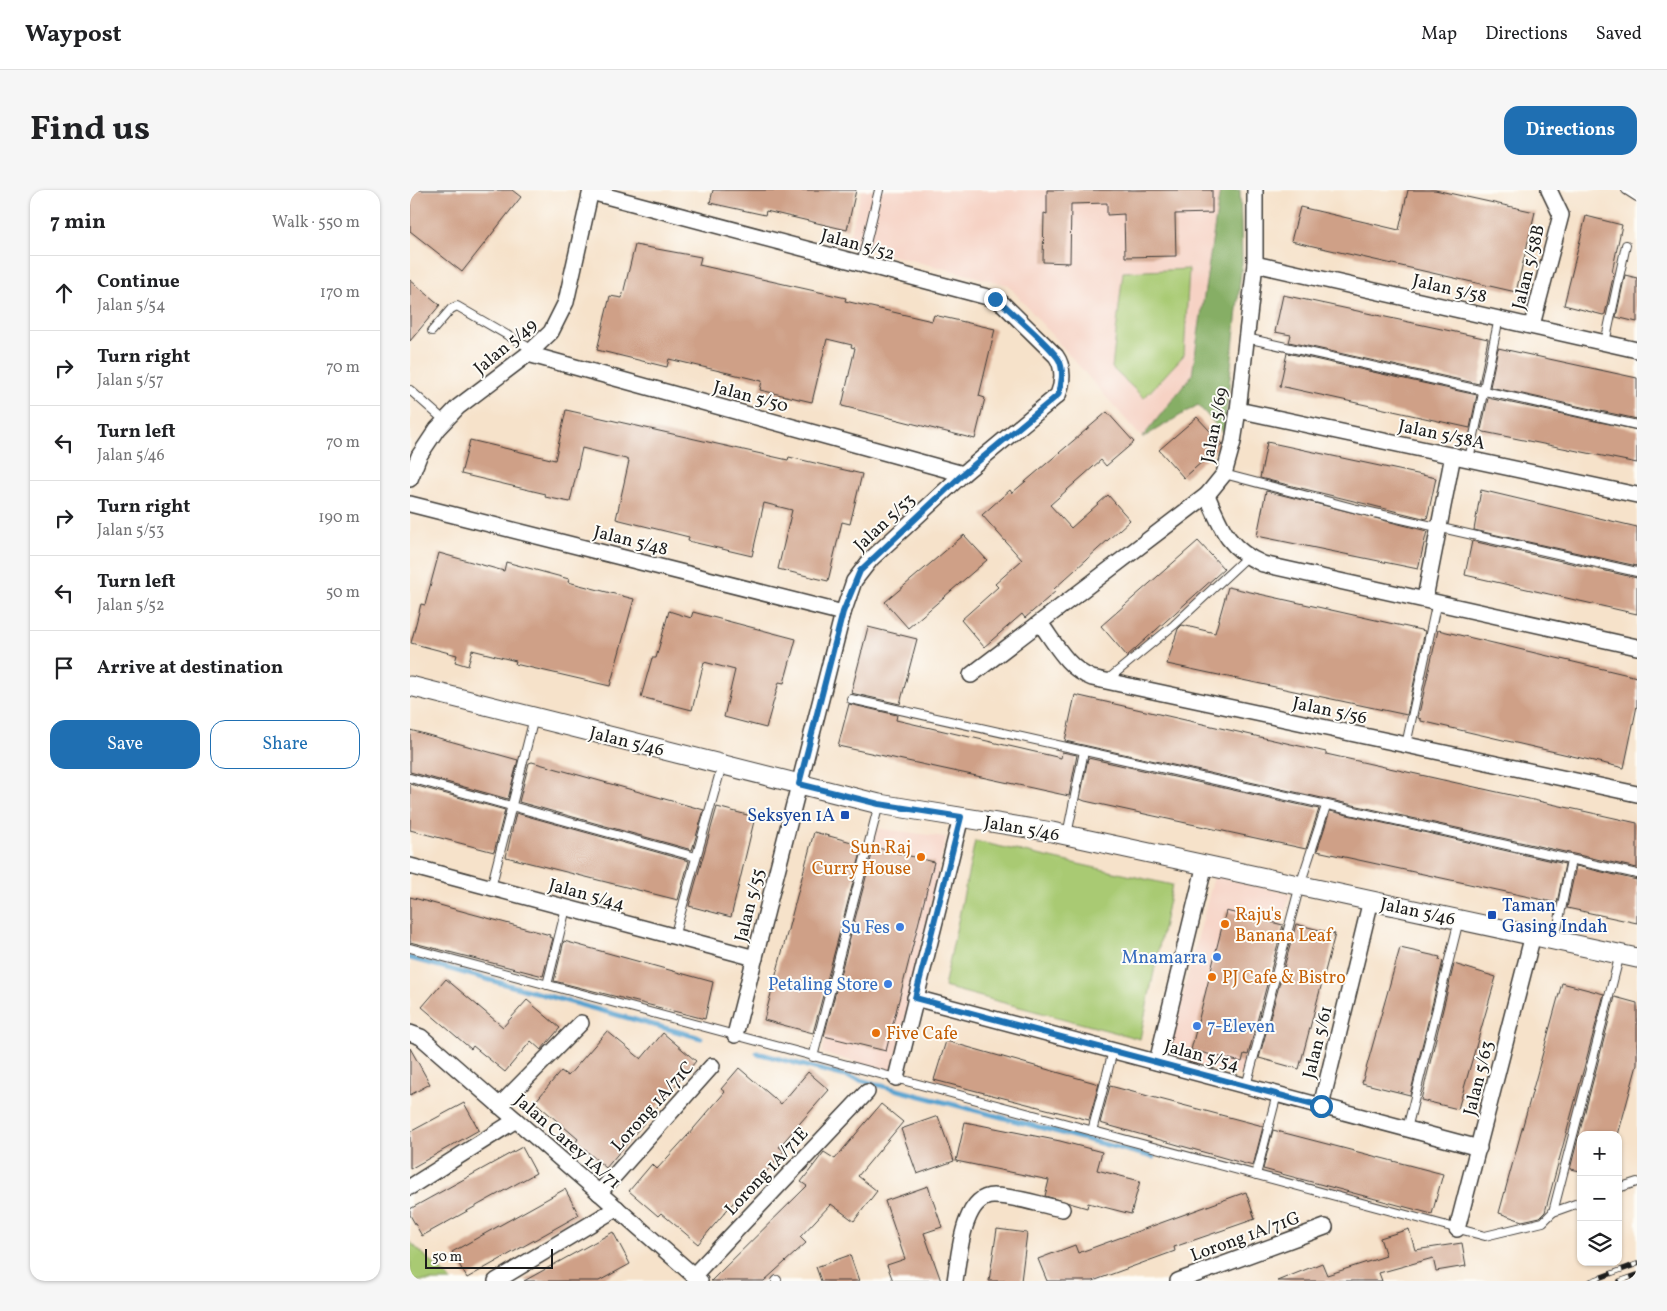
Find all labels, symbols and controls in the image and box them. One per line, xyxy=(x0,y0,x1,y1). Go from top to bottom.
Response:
text: Waypost xyxy=(25,18,122,52)
text: Map xyxy=(1421,22,1457,47)
text: Directions xyxy=(1485,22,1568,47)
text: Saved xyxy=(1596,22,1642,47)
text: Find us xyxy=(30,106,150,154)
button: Directions xyxy=(1504,106,1637,155)
text: 7 min xyxy=(50,208,106,237)
text: Walk · 550 m xyxy=(272,212,360,234)
street label: Jalan 5/58B xyxy=(1507,222,1552,312)
street label: Jalan 5/52 xyxy=(818,224,898,267)
text: Continue xyxy=(97,269,180,295)
street label: Jalan 5/58 xyxy=(1410,269,1489,310)
icon: ahead xyxy=(50,279,78,307)
text: 170 m xyxy=(320,282,360,304)
route end xyxy=(984,288,1007,311)
text: Jalan 5/54 xyxy=(97,295,166,317)
street label: Jalan 5/49 xyxy=(469,313,543,381)
text: Turn right xyxy=(97,344,190,370)
icon: right xyxy=(50,354,78,382)
text: 70 m xyxy=(326,357,360,379)
text: Jalan 5/57 xyxy=(97,370,164,392)
street label: Jalan 5/50 xyxy=(710,375,791,420)
street label: Jalan 5/69 xyxy=(1196,385,1235,465)
street label: Jalan 5/58A xyxy=(1396,414,1488,457)
text: Turn left xyxy=(97,419,176,445)
icon: left xyxy=(50,429,78,457)
text: 70 m xyxy=(326,432,360,454)
text: Jalan 5/46 xyxy=(97,445,165,467)
street label: Jalan 5/53 xyxy=(849,488,921,558)
text: Turn right xyxy=(97,494,190,520)
icon: right xyxy=(50,504,78,532)
text: 190 m xyxy=(318,507,360,529)
text: Jalan 5/53 xyxy=(97,520,164,542)
street label: Jalan 5/48 xyxy=(591,520,671,563)
text: Turn left xyxy=(97,569,176,595)
icon: left xyxy=(50,579,78,607)
text: 50 m xyxy=(326,582,360,604)
text: Jalan 5/52 xyxy=(97,595,165,617)
icon: arrive xyxy=(50,654,78,682)
text: Arrive at destination xyxy=(97,655,283,681)
street label: Jalan 5/56 xyxy=(1290,691,1369,732)
button: Save xyxy=(50,720,200,769)
button: Share xyxy=(210,720,360,769)
street label: Jalan 5/46 xyxy=(587,721,667,764)
place label: Seksyen 1A xyxy=(747,804,835,829)
marker: Seksyen 1A xyxy=(839,809,851,821)
street label: Jalan 5/46 xyxy=(982,811,1061,848)
place label: Sun Raj Curry House xyxy=(812,836,911,882)
marker: Sun Raj Curry House xyxy=(915,851,927,863)
street label: Jalan 5/55 xyxy=(729,866,772,945)
street label: Jalan 5/44 xyxy=(546,873,628,918)
street label: Jalan 5/46 xyxy=(1378,892,1458,933)
place label: Taman Gasing Indah xyxy=(1502,894,1608,940)
place label: Raju's Banana Leaf xyxy=(1235,903,1334,949)
marker: Taman Gasing Indah xyxy=(1486,909,1498,921)
place label: Su Fes xyxy=(841,916,890,941)
marker: Raju's Banana Leaf xyxy=(1219,918,1231,930)
marker: Su Fes xyxy=(894,921,906,933)
place label: Mnamarra xyxy=(1122,946,1207,971)
marker: Mnamarra xyxy=(1211,951,1223,963)
place label: PJ Cafe & Bistro xyxy=(1222,966,1346,991)
marker: PJ Cafe & Bistro xyxy=(1206,971,1218,983)
place label: Petaling Store xyxy=(768,973,878,998)
marker: Petaling Store xyxy=(882,978,894,990)
street label: Jalan 5/61 xyxy=(1297,1003,1340,1081)
place label: 7-Eleven xyxy=(1207,1015,1275,1040)
marker: 7-Eleven xyxy=(1191,1020,1203,1032)
place label: Five Cafe xyxy=(886,1022,958,1047)
marker: Five Cafe xyxy=(870,1027,882,1039)
street label: Jalan 5/54 xyxy=(1161,1034,1242,1079)
street label: Jalan 5/63 xyxy=(1458,1038,1501,1118)
street label: Lorong 1A/71C xyxy=(606,1056,700,1158)
street label: Jalan Carey 1A/71 xyxy=(508,1089,626,1196)
route start xyxy=(1310,1095,1333,1118)
street label: Lorong 1A/71E xyxy=(720,1122,815,1222)
map controls xyxy=(1577,1131,1622,1266)
button: + xyxy=(1577,1131,1622,1176)
button: − xyxy=(1577,1176,1622,1221)
street label: Lorong 1A/71G xyxy=(1187,1206,1304,1269)
button: layers xyxy=(1577,1221,1622,1266)
scale bar xyxy=(425,1246,552,1269)
text: 50 m xyxy=(432,1248,462,1267)

